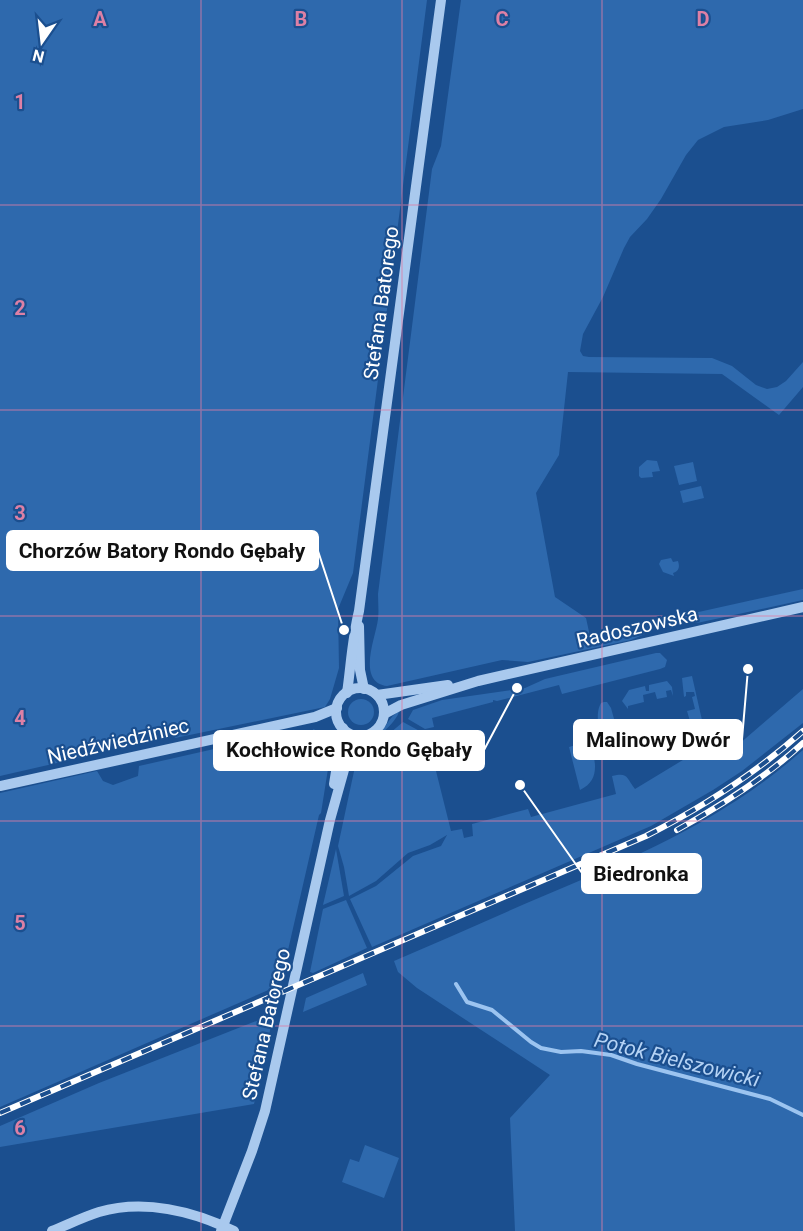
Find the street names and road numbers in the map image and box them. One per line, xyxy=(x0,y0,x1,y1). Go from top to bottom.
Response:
street label: Stefana Batorego xyxy=(358,225,404,381)
street label: Radoszowska xyxy=(574,601,700,653)
street label: Niedźwiedziniec xyxy=(45,713,191,769)
street label: Stefana Batorego xyxy=(237,946,295,1102)

